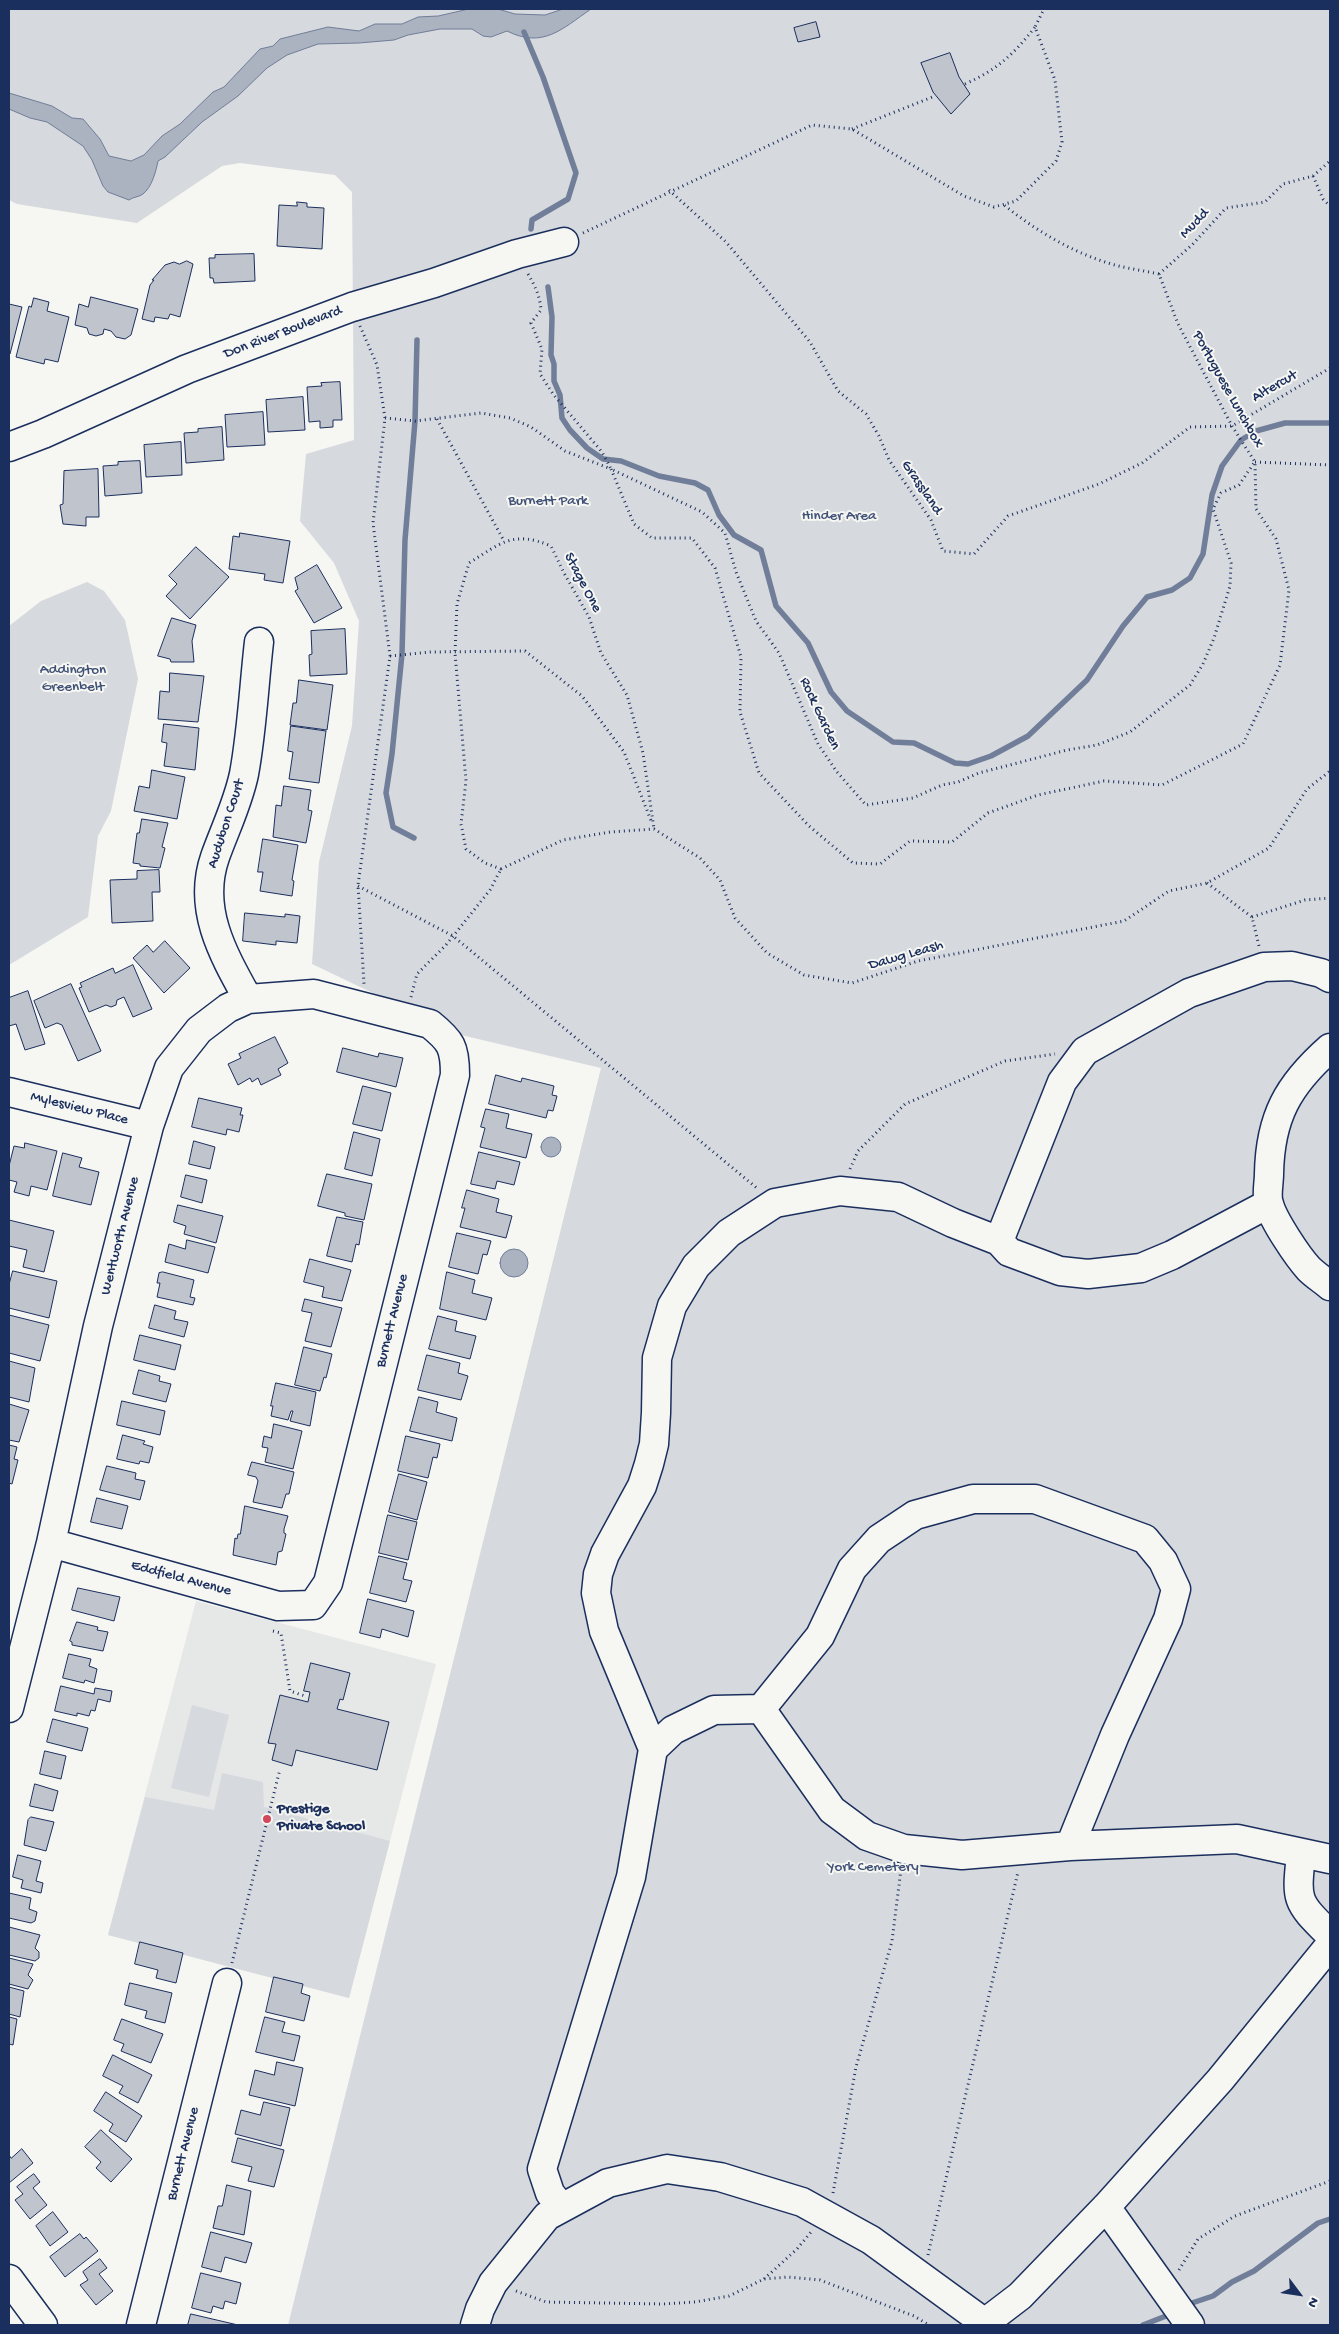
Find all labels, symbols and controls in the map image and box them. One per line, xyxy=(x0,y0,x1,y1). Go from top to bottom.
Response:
street label: Mudd xyxy=(1176,205,1214,243)
street label: Don River Boulevard xyxy=(221,302,345,364)
street label: Portuguese Lunchbox xyxy=(1187,328,1267,452)
street label: Altercut xyxy=(1249,367,1301,407)
street label: Grassland xyxy=(896,457,946,519)
park label: Burnett Park xyxy=(508,493,588,511)
park label: Hinder Area xyxy=(802,508,876,526)
street label: Stage One xyxy=(559,550,605,616)
park label: Addington Greenbelt xyxy=(40,662,106,697)
street label: Rock Garden xyxy=(794,675,844,753)
street label: Audubon Court xyxy=(204,777,250,871)
street label: Dawg Leash xyxy=(867,937,945,975)
street label: Mylesview Place xyxy=(28,1088,130,1130)
street label: Wentworth Avenue xyxy=(98,1175,144,1297)
street label: Burnett Avenue xyxy=(373,1272,413,1370)
street label: Eddfield Avenue xyxy=(129,1557,233,1601)
place label: Prestige Private School xyxy=(277,1801,365,1836)
marker: Prestige Private School xyxy=(261,1813,273,1825)
park label: York Cemetery xyxy=(827,1859,919,1877)
street label: Burnett Avenue xyxy=(164,2105,204,2203)
north arrow xyxy=(1274,2269,1324,2319)
text: N xyxy=(1303,2294,1322,2310)

